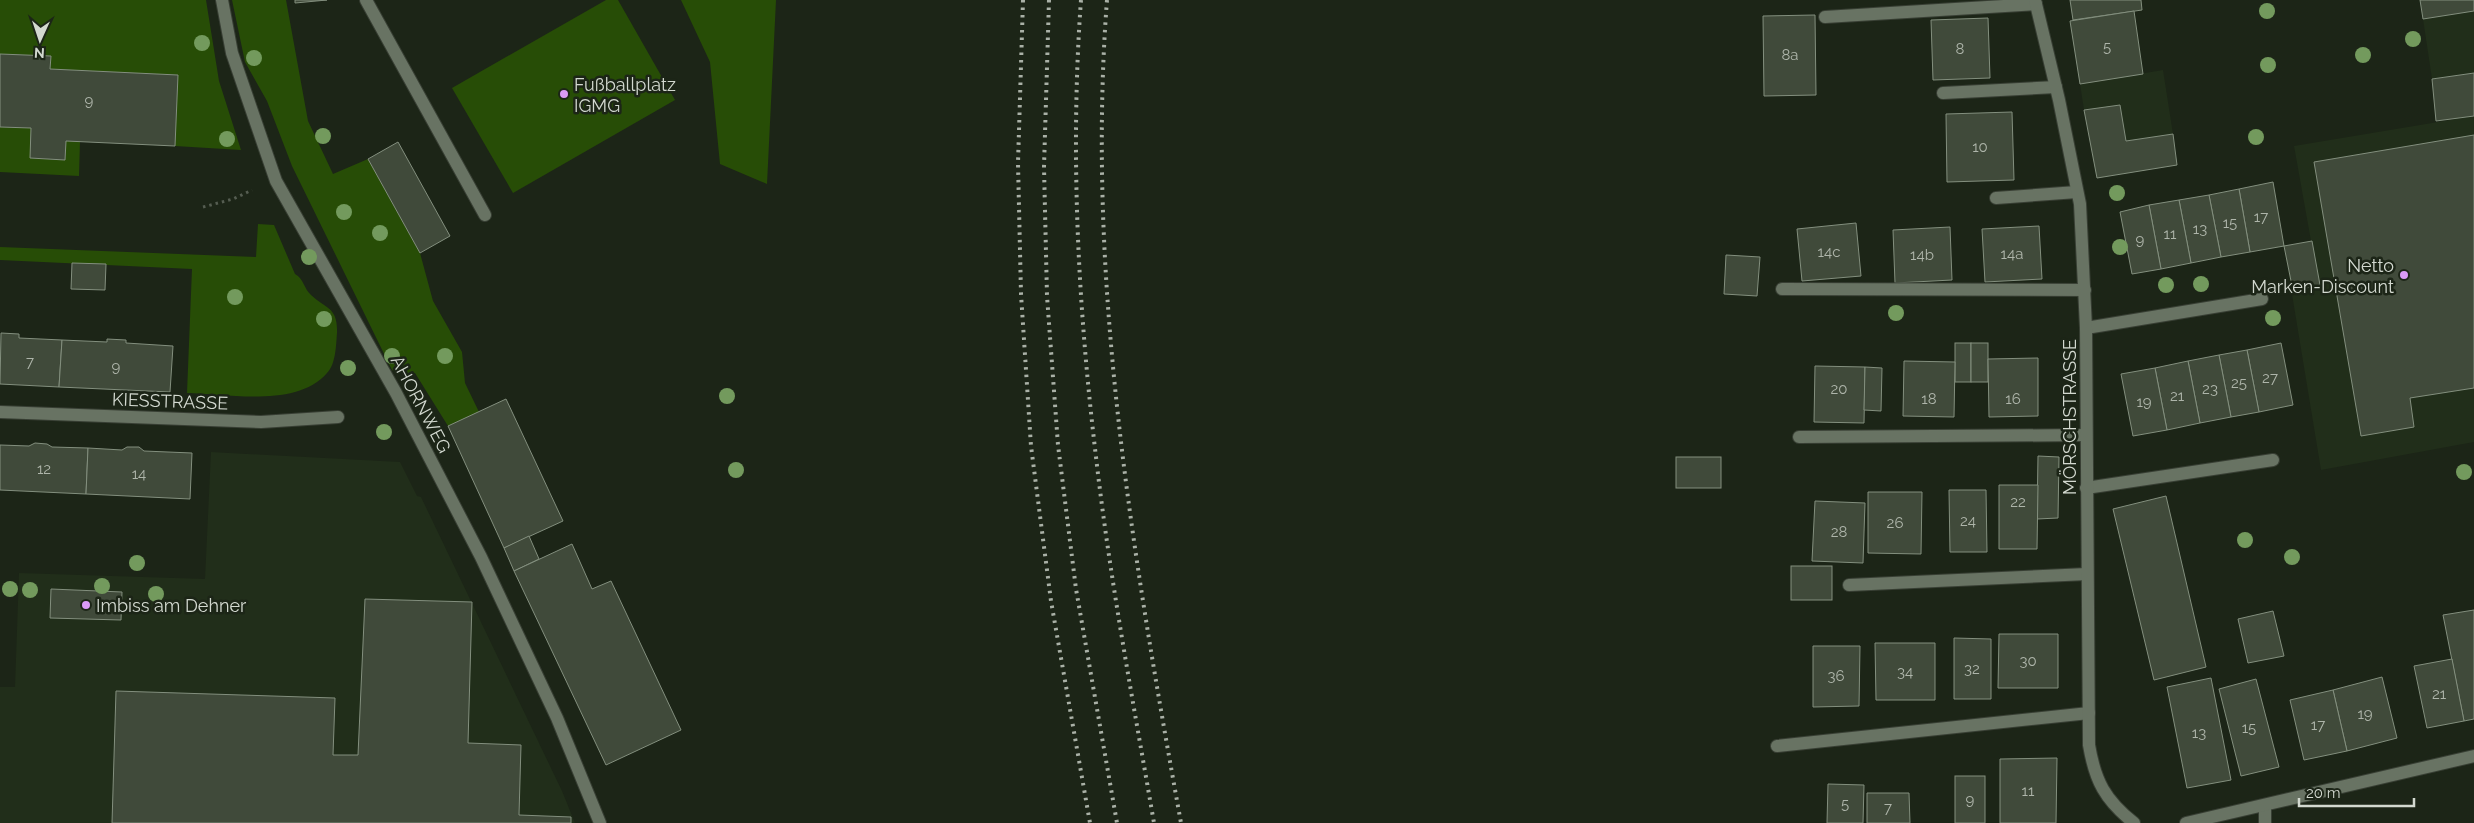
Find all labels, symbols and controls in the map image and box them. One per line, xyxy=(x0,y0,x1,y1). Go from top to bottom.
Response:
north arrow xyxy=(15,15,65,65)
house number: 5 xyxy=(2103,38,2111,56)
house number: 8 xyxy=(1956,40,1965,58)
text: N xyxy=(34,45,45,61)
house number: 8a xyxy=(1781,46,1799,64)
place label: Fußballplatz IGMG xyxy=(574,74,676,116)
marker: Fußballplatz IGMG xyxy=(558,88,570,100)
house number: 9 xyxy=(85,92,94,110)
house number: 10 xyxy=(1972,138,1988,156)
house number: 17 xyxy=(2254,208,2268,226)
house number: 15 xyxy=(2223,214,2237,232)
house number: 13 xyxy=(2193,220,2207,238)
house number: 11 xyxy=(2164,225,2177,243)
house number: 9 xyxy=(2136,231,2145,249)
house number: 14c xyxy=(1818,243,1840,261)
house number: 14a xyxy=(2001,245,2023,263)
house number: 14b xyxy=(1910,246,1934,264)
place label: Netto Marken-Discount xyxy=(2251,255,2394,297)
marker: Netto Marken-Discount xyxy=(2398,269,2410,281)
street label: MÖRSCHSTRASSE xyxy=(2059,339,2080,495)
street label: AHORNWEG xyxy=(387,352,455,456)
house number: 7 xyxy=(26,353,34,371)
house number: 9 xyxy=(112,358,121,376)
house number: 27 xyxy=(2262,369,2278,387)
house number: 25 xyxy=(2231,374,2247,392)
house number: 20 xyxy=(1831,380,1848,398)
house number: 23 xyxy=(2202,380,2218,398)
house number: 21 xyxy=(2170,387,2185,405)
street label: KIESSTRASSE xyxy=(112,388,228,414)
house number: 18 xyxy=(1921,390,1937,408)
house number: 16 xyxy=(2005,390,2021,408)
house number: 19 xyxy=(2136,393,2152,411)
house number: 12 xyxy=(37,460,51,478)
house number: 14 xyxy=(132,465,146,483)
house number: 22 xyxy=(2010,493,2026,511)
house number: 24 xyxy=(1960,512,1976,530)
house number: 26 xyxy=(1887,514,1903,532)
house number: 28 xyxy=(1831,523,1847,541)
place label: Imbiss am Dehner xyxy=(96,595,247,616)
marker: Imbiss am Dehner xyxy=(80,599,92,611)
house number: 30 xyxy=(2019,652,2037,670)
house number: 32 xyxy=(1964,660,1980,678)
house number: 34 xyxy=(1897,663,1913,681)
house number: 36 xyxy=(1827,667,1845,685)
house number: 21 xyxy=(2432,685,2447,703)
house number: 19 xyxy=(2357,705,2373,723)
house number: 17 xyxy=(2311,716,2325,734)
house number: 15 xyxy=(2242,719,2256,737)
house number: 13 xyxy=(2192,724,2206,742)
scale bar xyxy=(2299,776,2414,808)
house number: 11 xyxy=(2022,782,2035,800)
text: 20 m xyxy=(2306,784,2341,802)
house number: 9 xyxy=(1966,791,1975,809)
house number: 5 xyxy=(1841,795,1849,813)
house number: 7 xyxy=(1884,799,1892,817)

